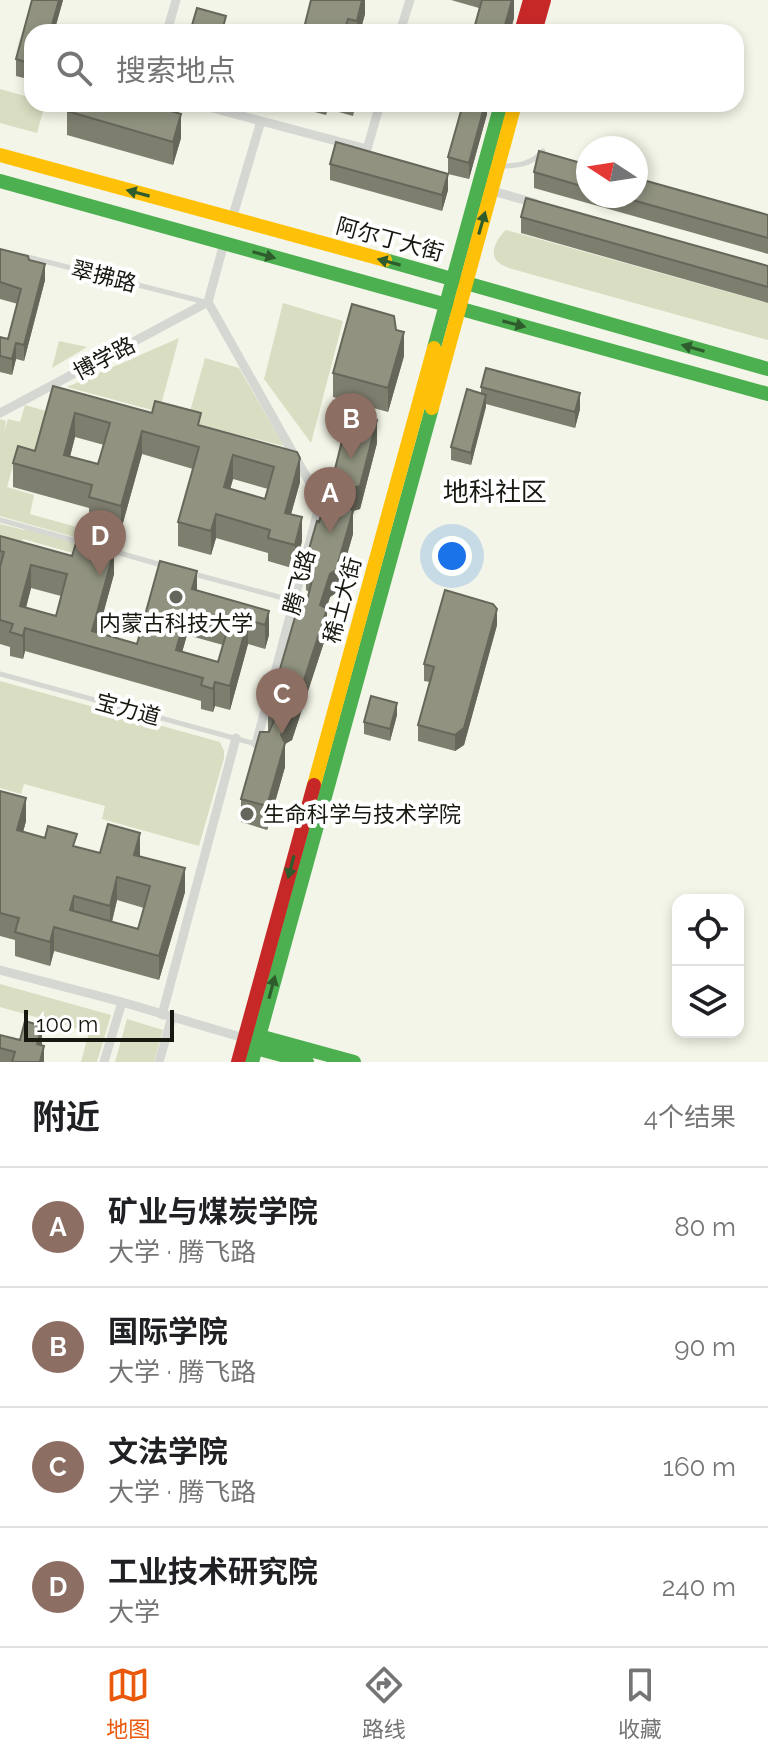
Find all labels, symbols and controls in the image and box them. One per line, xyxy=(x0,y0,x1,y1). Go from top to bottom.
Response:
search box xyxy=(24,24,744,112)
icon: search xyxy=(52,46,96,90)
text: 搜索地点 xyxy=(116,53,236,88)
north arrow xyxy=(576,136,648,208)
one-way arrow xyxy=(126,186,150,199)
one-way arrow xyxy=(476,211,489,235)
street label: 阿尔丁大街 xyxy=(334,212,446,266)
one-way arrow xyxy=(251,249,276,261)
street label: 翠拂路 xyxy=(69,255,139,297)
one-way arrow xyxy=(376,255,401,267)
one-way arrow xyxy=(503,318,527,331)
street label: 博学路 xyxy=(69,331,139,385)
one-way arrow xyxy=(681,341,705,354)
pin: B xyxy=(325,393,377,459)
pin: A xyxy=(304,467,356,533)
district label: 地科社区 xyxy=(443,477,547,507)
pin: D xyxy=(74,510,126,576)
your location xyxy=(432,536,472,576)
street label: 腾飞路 xyxy=(278,547,320,617)
street label: 稀土大街 xyxy=(318,554,366,646)
marker: 内蒙古科技大学 xyxy=(167,588,185,606)
place label: 内蒙古科技大学 xyxy=(99,610,253,636)
pin: C xyxy=(256,668,308,734)
street label: 宝力道 xyxy=(93,688,163,730)
place label: 生命科学与技术学院 xyxy=(263,801,461,827)
marker: 生命科学与技术学院 xyxy=(238,805,256,823)
one-way arrow xyxy=(285,854,297,879)
map controls xyxy=(672,894,744,1038)
button: locate xyxy=(672,894,744,966)
button: layers xyxy=(672,966,744,1038)
one-way arrow xyxy=(267,974,279,999)
scale bar xyxy=(24,1006,174,1042)
text: 100 m xyxy=(36,1011,98,1037)
text: 附近 xyxy=(32,1097,100,1137)
text: 4个结果 xyxy=(644,1102,736,1132)
text: 矿业与煤炭学院 xyxy=(108,1194,318,1229)
text: A xyxy=(49,1212,67,1242)
text: 80 m xyxy=(674,1212,736,1242)
text: 大学 · 腾飞路 xyxy=(108,1237,256,1267)
text: 国际学院 xyxy=(108,1314,228,1349)
text: B xyxy=(49,1332,67,1362)
text: 90 m xyxy=(674,1332,736,1362)
text: 大学 · 腾飞路 xyxy=(108,1357,256,1387)
text: 文法学院 xyxy=(108,1434,228,1469)
text: C xyxy=(49,1452,67,1482)
text: 160 m xyxy=(663,1452,736,1482)
text: 大学 · 腾飞路 xyxy=(108,1477,256,1507)
text: 工业技术研究院 xyxy=(108,1554,318,1589)
text: D xyxy=(49,1572,67,1602)
text: 240 m xyxy=(662,1572,736,1602)
text: 大学 xyxy=(108,1597,160,1627)
tab: 地图 xyxy=(106,1663,150,1743)
tab: 路线 xyxy=(362,1663,406,1743)
tab: 收藏 xyxy=(618,1663,662,1743)

